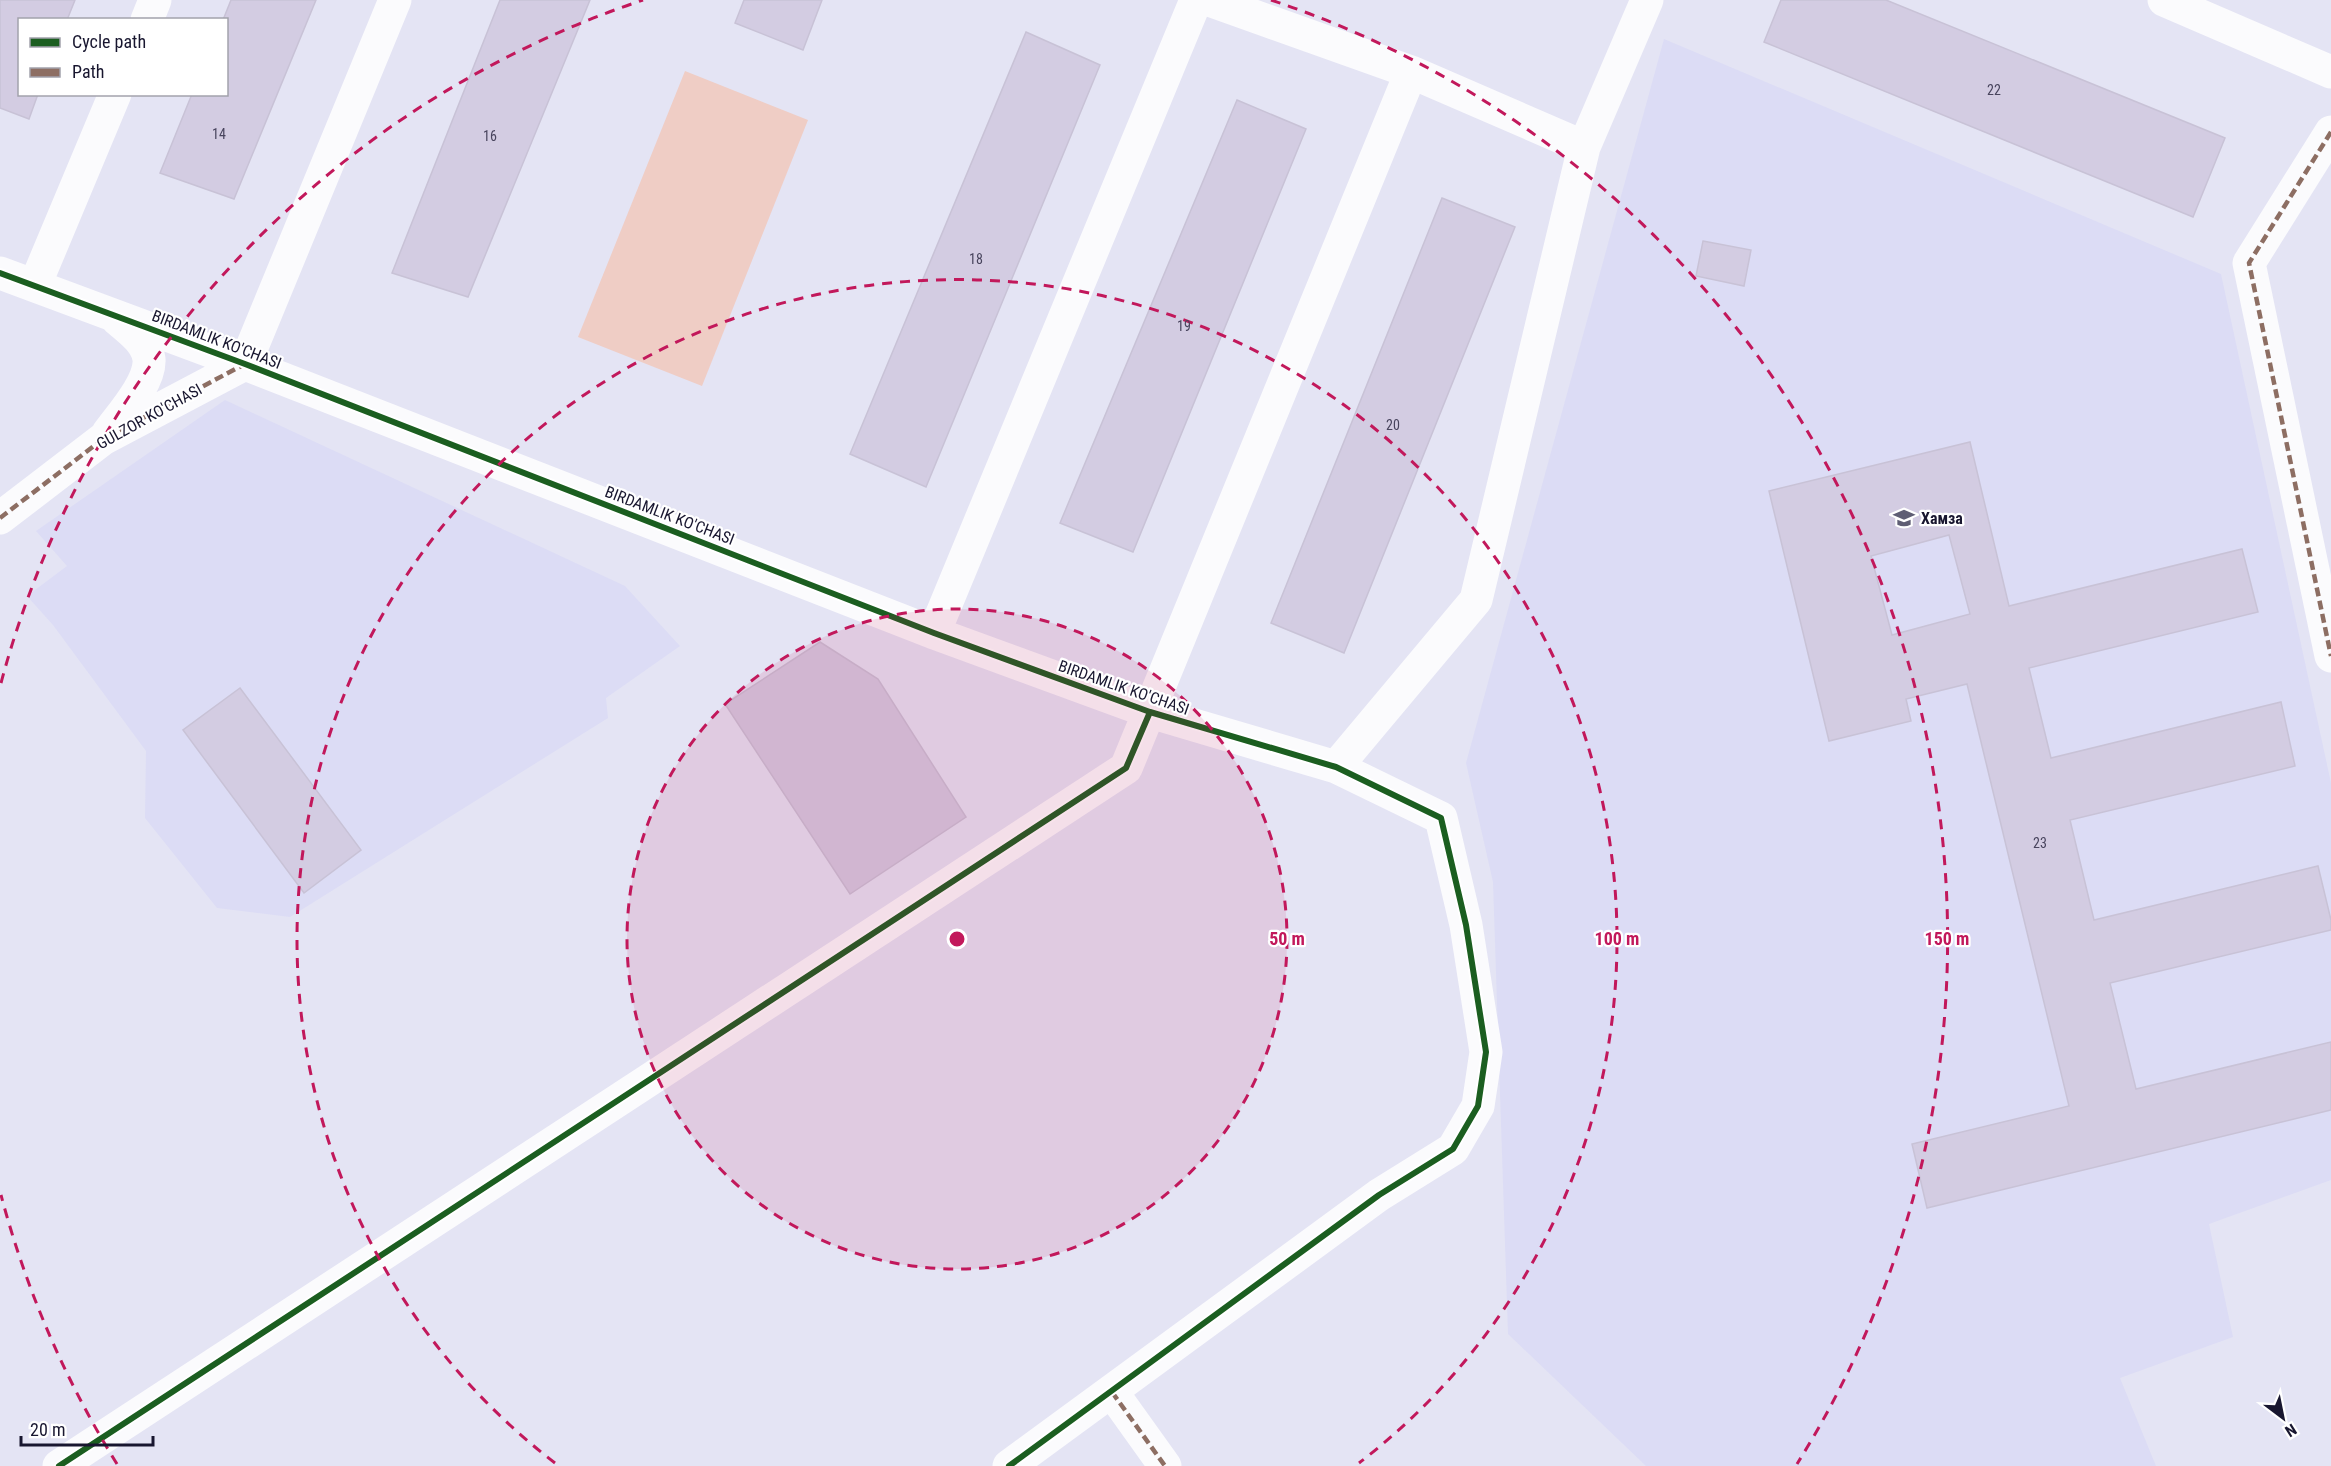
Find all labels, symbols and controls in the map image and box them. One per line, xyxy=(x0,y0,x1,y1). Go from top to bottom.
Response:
legend xyxy=(18,18,228,96)
text: Cycle path xyxy=(72,31,146,52)
text: Path xyxy=(72,61,105,82)
house number: 22 xyxy=(1987,82,2001,98)
house number: 14 xyxy=(212,126,226,142)
house number: 16 xyxy=(483,128,497,144)
house number: 18 xyxy=(969,251,983,267)
street label: BIRDAMLIK KO'CHASI xyxy=(149,306,284,373)
house number: 19 xyxy=(1177,318,1191,334)
street label: GULZOR KO'CHASI xyxy=(93,380,205,453)
house number: 20 xyxy=(1386,417,1400,433)
street label: BIRDAMLIK KO'CHASI xyxy=(602,482,737,549)
school or university icon: Хамза xyxy=(1892,506,1916,530)
place label: Хамза xyxy=(1921,509,1963,528)
street label: BIRDAMLIK KO'CHASI xyxy=(1056,656,1192,719)
house number: 23 xyxy=(2033,835,2047,851)
text: 50 m xyxy=(1269,928,1305,949)
text: 100 m xyxy=(1595,928,1639,949)
text: 150 m xyxy=(1925,928,1969,949)
centre of rings xyxy=(947,929,967,949)
north arrow xyxy=(2253,1388,2313,1448)
scale bar xyxy=(21,1409,153,1447)
text: 20 m xyxy=(30,1419,65,1440)
text: N xyxy=(2281,1420,2300,1441)

